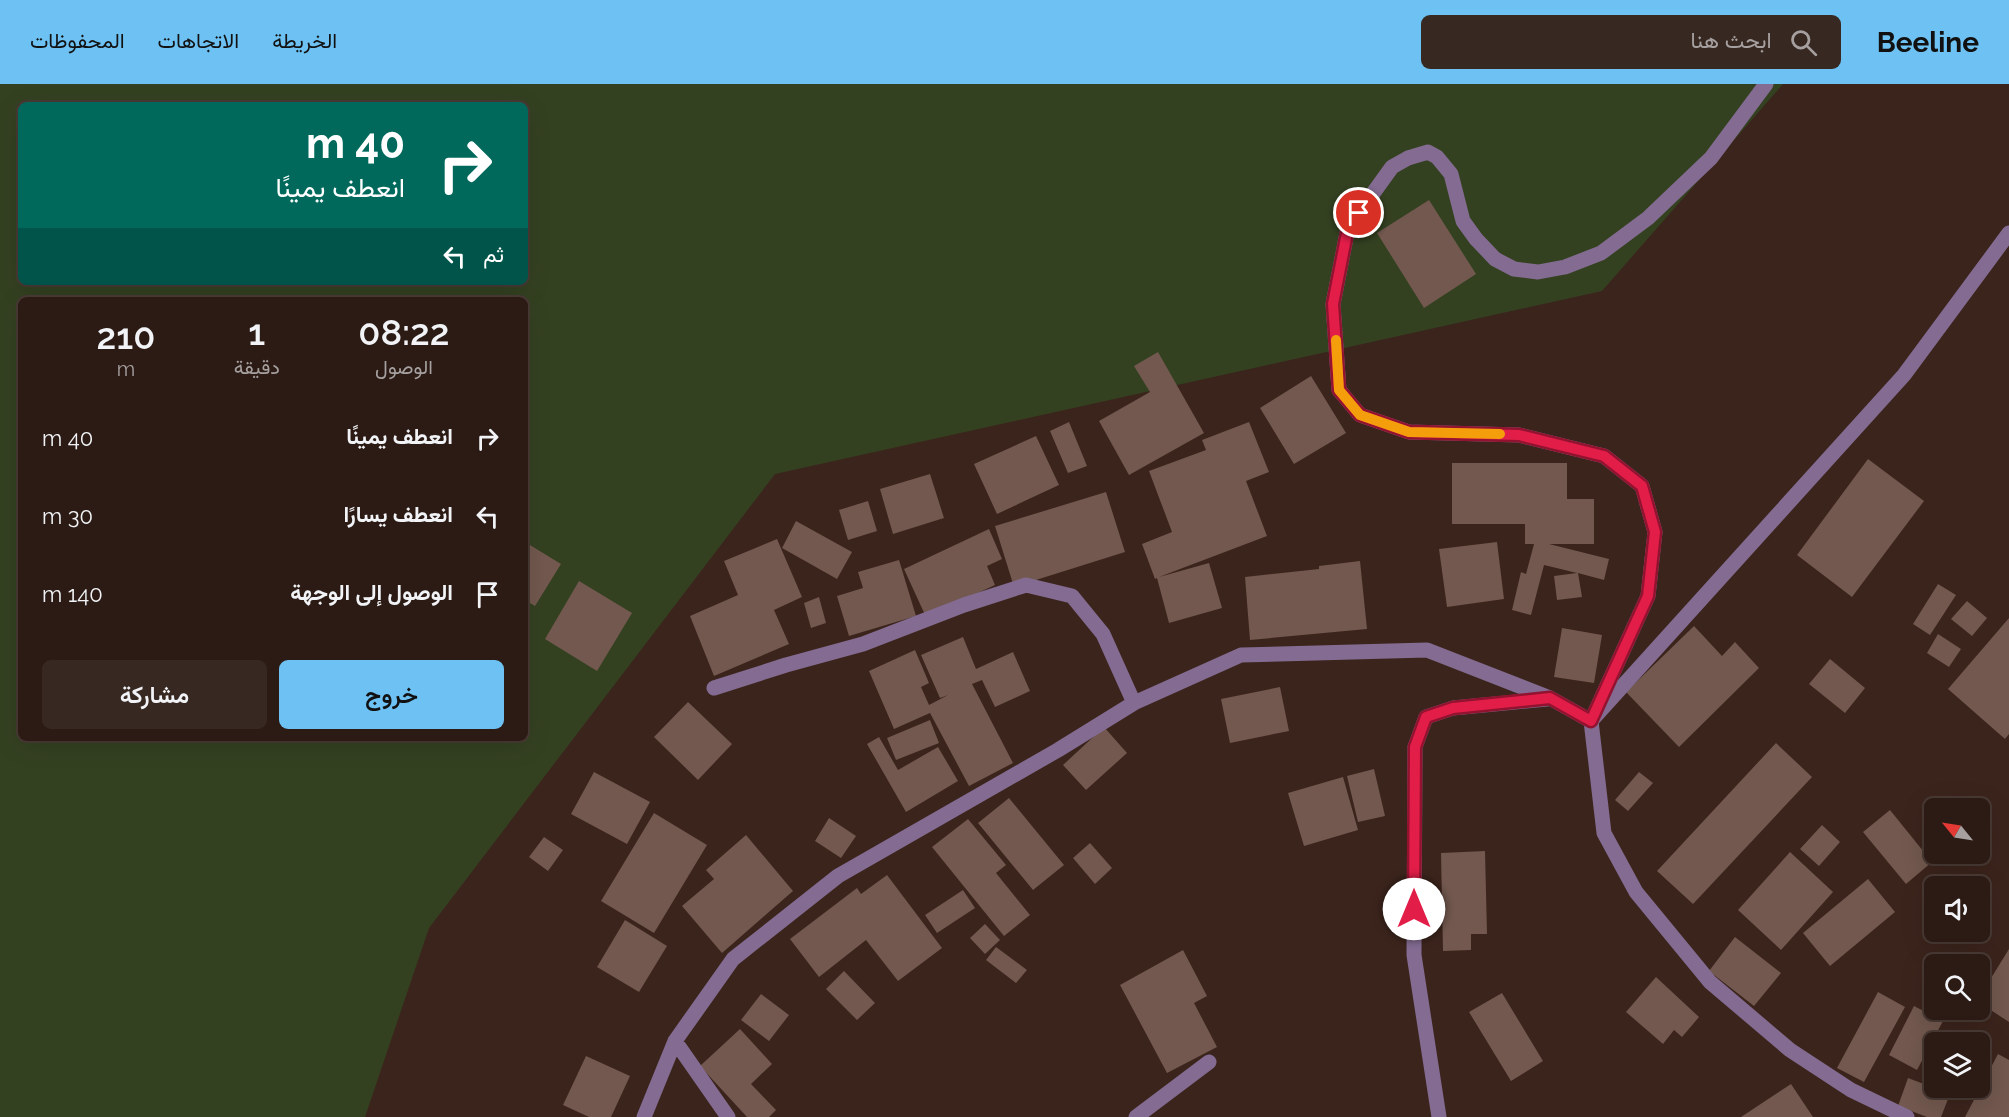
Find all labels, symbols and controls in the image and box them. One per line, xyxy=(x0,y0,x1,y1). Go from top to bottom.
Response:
search box xyxy=(1421,15,1841,69)
icon: search xyxy=(1787,26,1820,59)
text: Beeline xyxy=(1877,26,1979,59)
text: ابحث هنا xyxy=(1691,27,1772,53)
text: المحفوظات xyxy=(30,28,125,53)
text: الاتجاهات xyxy=(158,28,239,53)
text: الخريطة xyxy=(272,28,337,53)
text: 40 m xyxy=(306,119,405,168)
icon: right xyxy=(426,126,504,204)
text: انعطف يمينًا xyxy=(276,172,405,203)
pin xyxy=(1333,187,1384,238)
icon: arrive xyxy=(1342,196,1375,229)
icon: left xyxy=(438,240,471,273)
text: ثم xyxy=(483,241,504,267)
text: 1 xyxy=(248,311,265,353)
text: 08:22 xyxy=(358,311,450,353)
text: 210 xyxy=(96,315,155,357)
text: دقيقة xyxy=(234,355,280,379)
text: الوصول xyxy=(375,355,433,379)
text: m xyxy=(117,357,135,381)
icon: right xyxy=(471,422,504,455)
text: انعطف يمينًا xyxy=(346,423,453,449)
text: 40 m xyxy=(42,425,93,451)
icon: left xyxy=(471,500,504,533)
text: انعطف يسارًا xyxy=(344,501,453,527)
text: 30 m xyxy=(42,503,93,529)
icon: arrive xyxy=(471,578,504,611)
text: الوصول إلى الوجهة xyxy=(290,579,453,605)
text: 140 m xyxy=(42,581,103,607)
button: مشاركة xyxy=(42,660,267,729)
button: خروج xyxy=(279,660,504,729)
north arrow xyxy=(1924,798,1990,864)
map controls xyxy=(1924,798,1990,1098)
button: sound xyxy=(1924,876,1990,942)
position arrow xyxy=(1382,877,1446,941)
button: search xyxy=(1924,954,1990,1020)
button: layers xyxy=(1924,1032,1990,1098)

